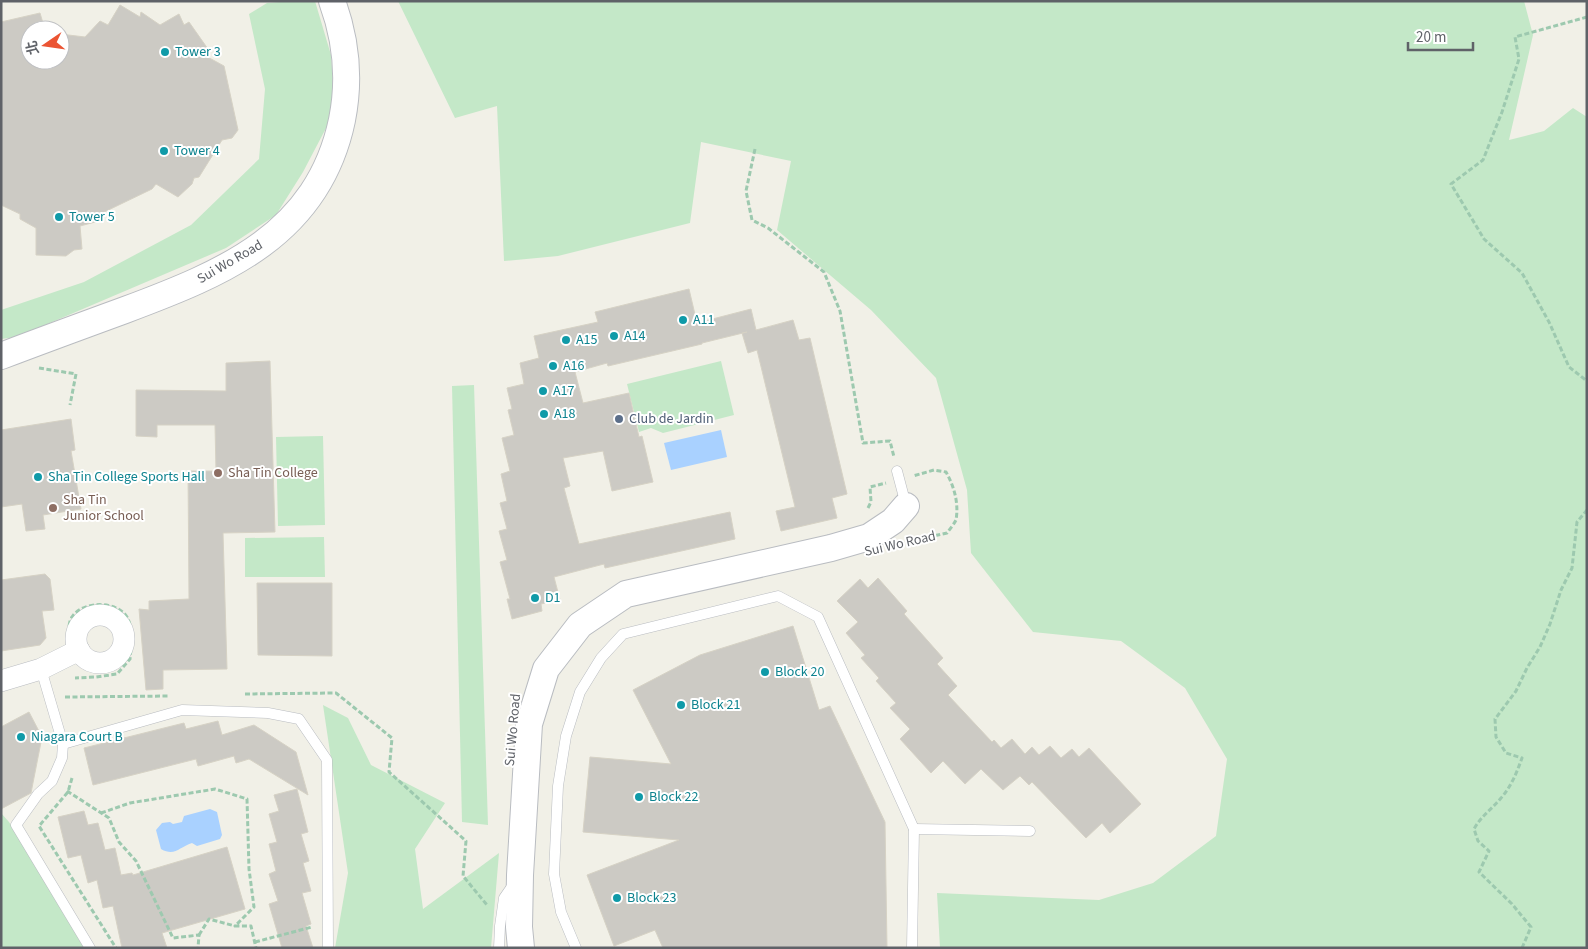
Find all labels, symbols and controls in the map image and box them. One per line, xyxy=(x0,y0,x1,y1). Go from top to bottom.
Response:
north arrow xyxy=(20,20,70,70)
scale bar xyxy=(1408,20,1473,52)
text: 20 m xyxy=(1416,27,1446,48)
text: 北 xyxy=(22,39,45,57)
place label: Tower 3 xyxy=(175,42,221,62)
marker: Tower 3 xyxy=(159,46,171,58)
place label: Tower 4 xyxy=(174,141,220,161)
marker: Tower 4 xyxy=(158,145,170,157)
place label: Tower 5 xyxy=(69,207,115,227)
marker: Tower 5 xyxy=(53,211,65,223)
street label: Sui Wo Road xyxy=(193,235,267,289)
place label: A11 xyxy=(693,310,715,330)
marker: A11 xyxy=(677,314,689,326)
place label: A14 xyxy=(624,326,646,346)
place label: A15 xyxy=(576,330,598,350)
marker: A14 xyxy=(608,330,620,342)
marker: A15 xyxy=(560,334,572,346)
place label: A16 xyxy=(563,356,585,376)
marker: A16 xyxy=(547,360,559,372)
place label: A17 xyxy=(553,381,575,401)
marker: A17 xyxy=(537,385,549,397)
place label: A18 xyxy=(554,404,576,424)
marker: A18 xyxy=(538,408,550,420)
place label: Club de Jardin xyxy=(629,409,714,429)
marker: Club de Jardin xyxy=(613,413,625,425)
place label: Sha Tin College xyxy=(228,463,318,483)
place label: Sha Tin College Sports Hall xyxy=(48,467,205,487)
marker: Sha Tin College xyxy=(212,467,224,479)
marker: Sha Tin College Sports Hall xyxy=(32,471,44,483)
place label: Sha Tin Junior School xyxy=(63,490,144,526)
marker: Sha Tin Junior School xyxy=(47,502,59,514)
street label: Sui Wo Road xyxy=(862,526,938,562)
place label: D1 xyxy=(545,588,561,608)
marker: D1 xyxy=(529,592,541,604)
place label: Block 20 xyxy=(775,662,824,682)
marker: Block 20 xyxy=(759,666,771,678)
street label: Sui Wo Road xyxy=(500,693,526,767)
place label: Block 21 xyxy=(691,695,740,715)
marker: Block 21 xyxy=(675,699,687,711)
place label: Niagara Court B xyxy=(31,727,123,747)
marker: Niagara Court B xyxy=(15,731,27,743)
place label: Block 22 xyxy=(649,787,698,807)
marker: Block 22 xyxy=(633,791,645,803)
place label: Block 23 xyxy=(627,888,676,908)
marker: Block 23 xyxy=(611,892,623,904)

